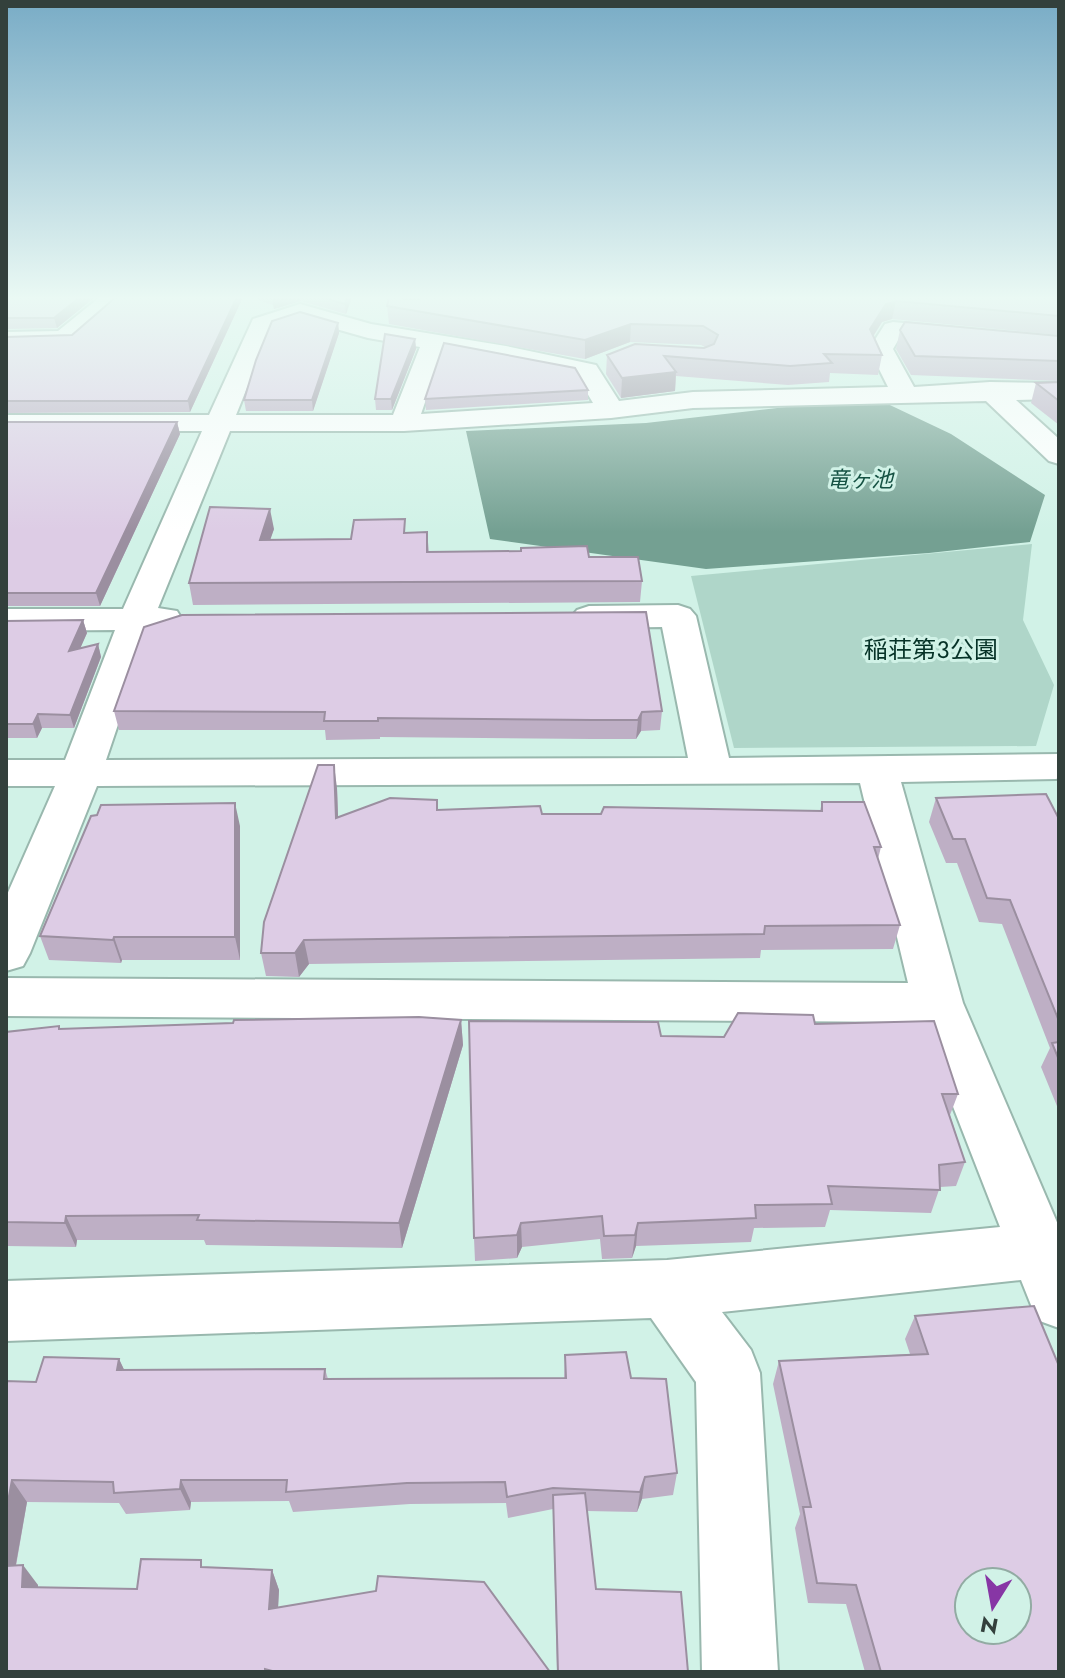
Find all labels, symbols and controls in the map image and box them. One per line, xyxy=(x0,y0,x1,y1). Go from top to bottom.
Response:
water label: 竜ヶ池 xyxy=(827,463,895,495)
park label: 稲荘第３公園 xyxy=(864,632,998,667)
north arrow xyxy=(953,1566,1033,1646)
text: N xyxy=(978,1608,1001,1643)

